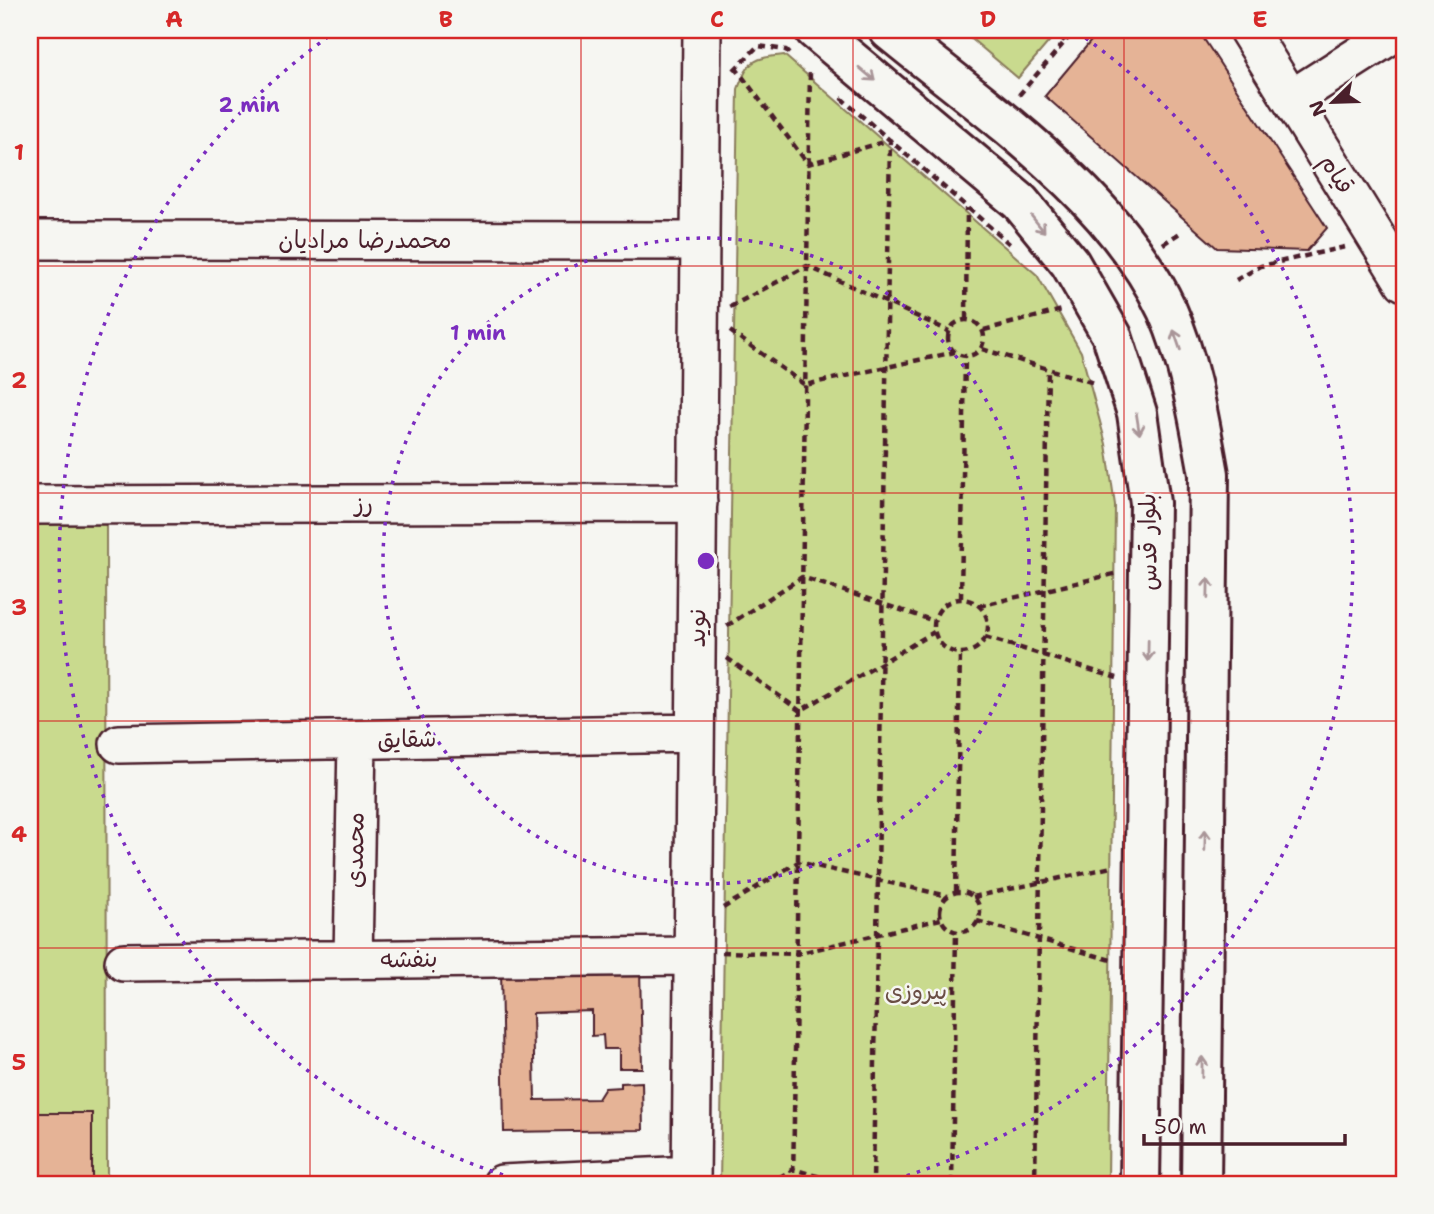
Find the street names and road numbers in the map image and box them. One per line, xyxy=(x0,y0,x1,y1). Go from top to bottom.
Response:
street label: قیام xyxy=(1311,148,1361,201)
street label: محمدرضا مرادیان xyxy=(278,224,452,256)
street label: رز xyxy=(353,488,373,520)
street label: بلوار قدس xyxy=(1131,493,1165,591)
street label: نوید xyxy=(681,608,713,648)
street label: شقایق xyxy=(377,722,437,756)
street label: محمدی xyxy=(338,812,372,888)
street label: بنفشه xyxy=(380,943,438,975)

